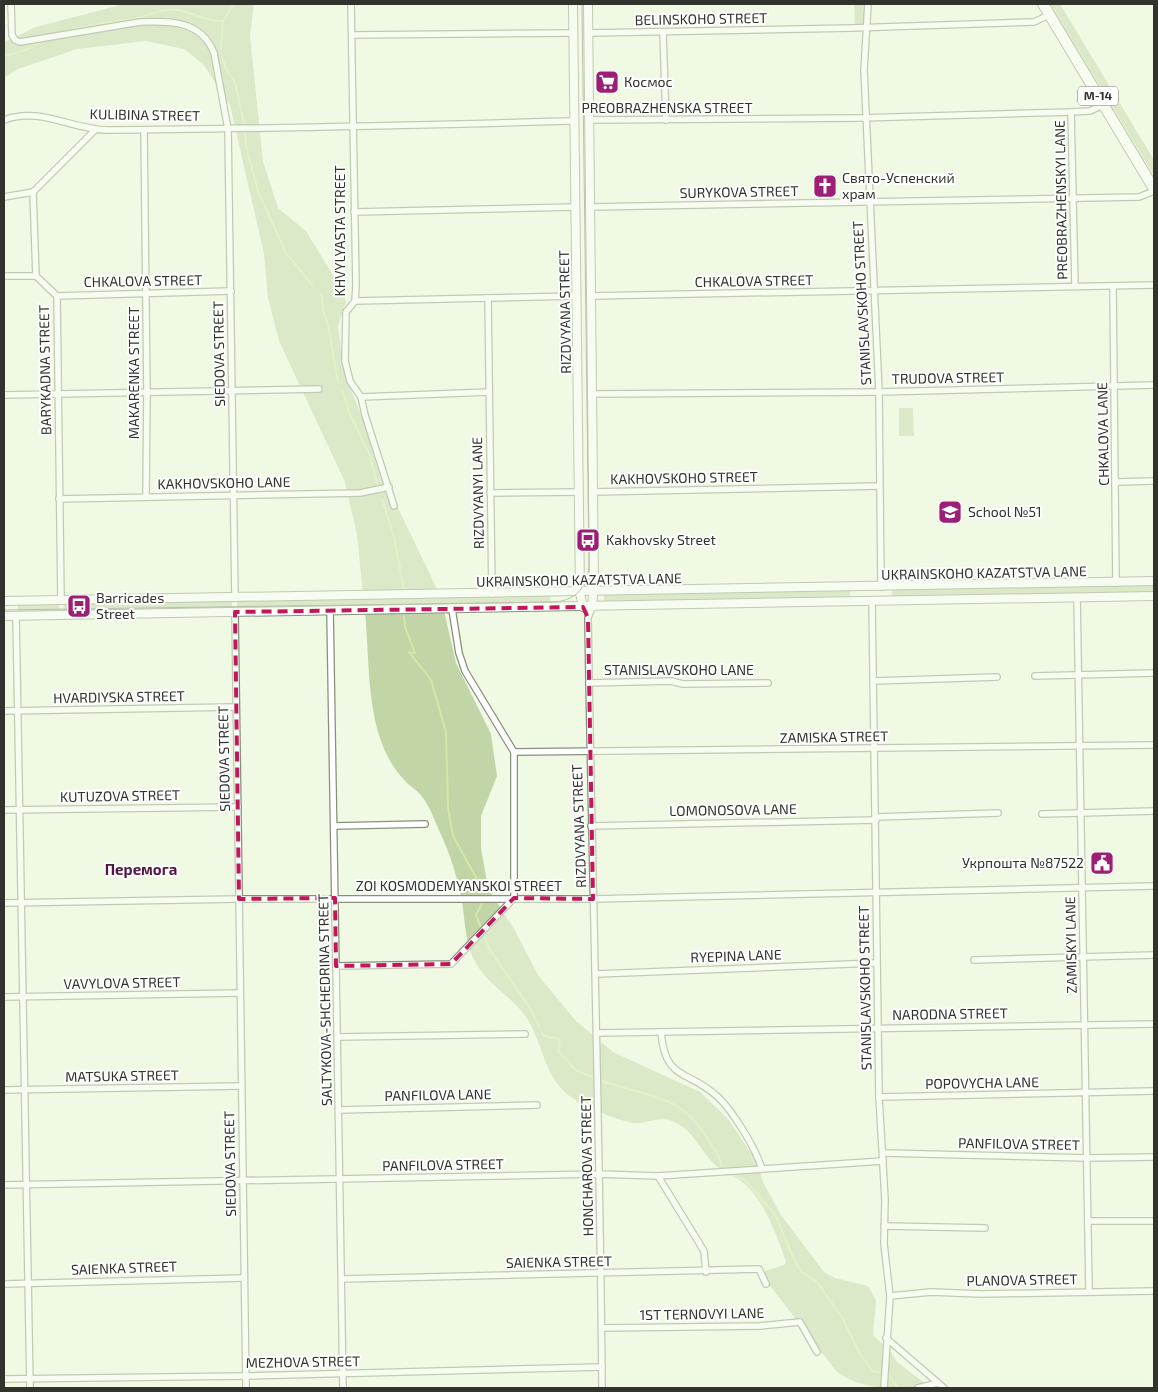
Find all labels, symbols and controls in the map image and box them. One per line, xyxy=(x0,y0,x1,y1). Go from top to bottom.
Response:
street label: BELINSKOHO STREET xyxy=(635,9,767,28)
supermarket icon: Космос xyxy=(594,69,620,95)
place label: Космос xyxy=(624,73,673,90)
road number: М-14 xyxy=(1078,86,1118,105)
street label: PREOBRAZHENSKA STREET xyxy=(581,99,753,116)
street label: KULIBINA STREET xyxy=(90,105,200,124)
street label: PREOBRAZHENSKYI LANE xyxy=(1051,120,1070,280)
street label: KHVYLYASTA STREET xyxy=(331,165,348,297)
place label: Свято-Успенский храм xyxy=(842,169,955,202)
church icon: Свято-Успенский храм xyxy=(812,173,838,199)
street label: SURYKOVA STREET xyxy=(679,182,799,201)
street label: STANISLAVSKOHO STREET xyxy=(849,220,874,386)
street label: RIZDVYANA STREET xyxy=(555,250,574,374)
street label: CHKALOVA STREET xyxy=(84,271,202,290)
street label: CHKALOVA STREET xyxy=(695,271,813,290)
street label: SIEDOVA STREET xyxy=(209,301,228,407)
street label: BARYKADNA STREET xyxy=(35,305,54,435)
street label: MAKARENKA STREET xyxy=(125,307,142,439)
street label: TRUDOVA STREET xyxy=(892,368,1004,387)
street label: CHKALOVA LANE xyxy=(1093,382,1112,486)
street label: RIZDVYANYI LANE xyxy=(468,437,487,549)
street label: KAKHOVSKOHO STREET xyxy=(610,468,758,487)
street label: KAKHOVSKOHO LANE xyxy=(157,473,291,492)
school or university icon: School №51 xyxy=(937,499,963,525)
place label: School №51 xyxy=(968,503,1042,520)
bus stop icon: Kakhovsky Street xyxy=(575,527,601,553)
place label: Kakhovsky Street xyxy=(606,531,716,548)
street label: UKRAINSKOHO KAZATSTVA LANE xyxy=(881,562,1087,583)
street label: UKRAINSKOHO KAZATSTVA LANE xyxy=(476,569,682,590)
place label: Barricades Street xyxy=(96,589,164,622)
bus stop icon: Barricades Street xyxy=(66,593,92,619)
street label: STANISLAVSKOHO LANE xyxy=(604,661,754,678)
street label: HVARDIYSKA STREET xyxy=(53,687,185,706)
street label: SIEDOVA STREET xyxy=(214,706,233,812)
street label: ZAMISKA STREET xyxy=(780,727,888,746)
street label: RIZDVYANA STREET xyxy=(568,764,589,888)
street label: KUTUZOVA STREET xyxy=(60,786,180,805)
street label: LOMONOSOVA LANE xyxy=(669,800,797,819)
public building icon: Укрпошта №87522 xyxy=(1089,850,1115,876)
place label: Укрпошта №87522 xyxy=(962,854,1084,871)
district label: Перемога xyxy=(105,860,177,878)
street label: ZOI KOSMODEMYANSKOI STREET xyxy=(356,877,562,894)
street label: SALTYKOVA-SHCHEDRINA STREET xyxy=(314,894,335,1106)
street label: ZAMISKYI LANE xyxy=(1061,896,1080,994)
street label: STANISLAVSKOHO STREET xyxy=(855,906,874,1070)
street label: RYEPINA LANE xyxy=(690,945,782,966)
street label: VAVYLOVA STREET xyxy=(63,973,181,992)
street label: NARODNA STREET xyxy=(892,1004,1008,1023)
street label: MATSUKA STREET xyxy=(65,1066,179,1085)
street label: POPOVYCHA LANE xyxy=(925,1073,1039,1092)
street label: PANFILOVA LANE xyxy=(384,1085,492,1104)
street label: HONCHAROVA STREET xyxy=(577,1096,596,1236)
street label: SIEDOVA STREET xyxy=(220,1111,239,1217)
street label: PANFILOVA STREET xyxy=(958,1134,1080,1153)
street label: PANFILOVA STREET xyxy=(382,1155,504,1174)
street label: SAIENKA STREET xyxy=(506,1252,612,1271)
street label: SAIENKA STREET xyxy=(71,1257,177,1278)
street label: PLANOVA STREET xyxy=(966,1270,1078,1289)
street label: 1ST TERNOVYI LANE xyxy=(640,1304,765,1323)
street label: MEZHOVA STREET xyxy=(246,1352,360,1371)

